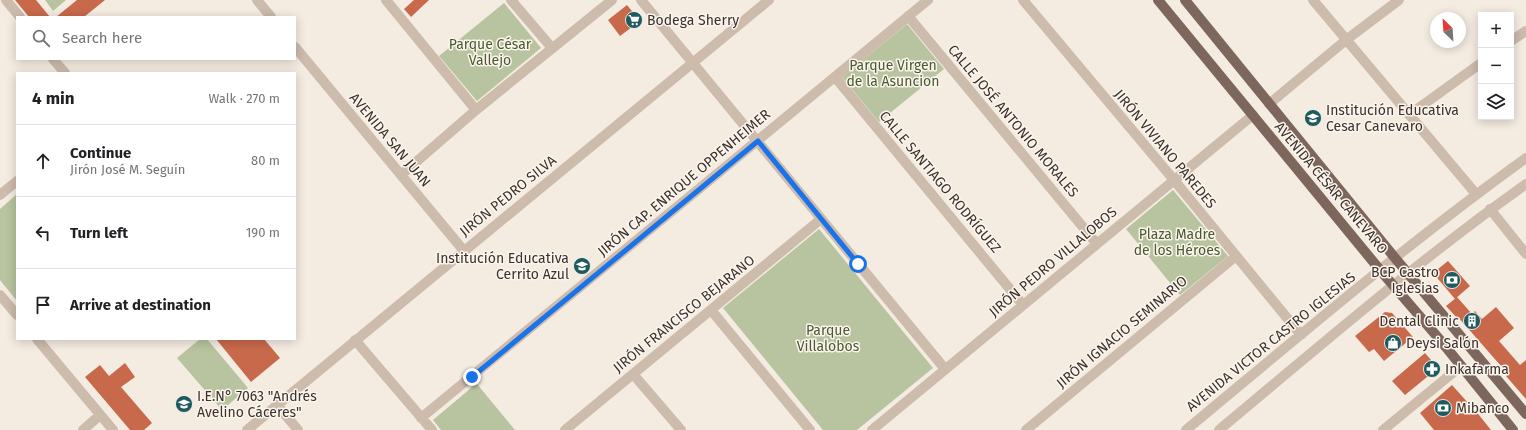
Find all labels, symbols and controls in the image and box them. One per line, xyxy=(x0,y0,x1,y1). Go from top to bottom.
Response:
supermarket icon: Bodega Sherry xyxy=(624,10,644,30)
place label: Bodega Sherry xyxy=(647,12,739,29)
north arrow xyxy=(1430,12,1466,48)
map controls xyxy=(1478,12,1514,120)
button: + xyxy=(1478,12,1514,48)
search box xyxy=(16,16,296,60)
icon: search xyxy=(30,27,52,49)
text: Search here xyxy=(62,29,142,47)
park label: Parque César Vallejo xyxy=(449,36,532,69)
street label: CALLE JOSÉ ANTONIO MORALES xyxy=(944,41,1083,201)
button: − xyxy=(1478,48,1514,84)
park label: Parque Virgen de la Asuncion xyxy=(846,57,940,90)
button: layers xyxy=(1478,84,1514,120)
street label: JIRÓN VIVIANO PAREDES xyxy=(1110,86,1221,212)
text: 4 min xyxy=(32,88,75,109)
street label: AVENIDA SAN JUAN xyxy=(346,90,434,190)
text: Walk · 270 m xyxy=(208,91,280,106)
place label: Institución Educativa Cesar Canevaro xyxy=(1326,102,1459,135)
street label: JIRÓN CAP. ENRIQUE OPPENHEIMER xyxy=(594,105,774,260)
street label: CALLE SANTIAGO RODRÍGUEZ xyxy=(876,107,1005,256)
school or university icon: Institución Educativa Cesar Canevaro xyxy=(1303,108,1323,128)
street label: AVENIDA CÉSAR CANEVARO xyxy=(1271,118,1392,257)
text: Continue xyxy=(70,144,131,162)
icon: ahead xyxy=(32,150,54,172)
street label: JIRÓN PEDRO SILVA xyxy=(456,151,560,240)
text: 80 m xyxy=(251,153,280,168)
text: Jirón José M. Seguín xyxy=(70,162,185,177)
street label: JIRÓN PEDRO VILLALOBOS xyxy=(985,202,1121,321)
icon: left xyxy=(32,222,54,244)
text: Turn left xyxy=(70,224,128,242)
text: 190 m xyxy=(246,225,280,240)
park label: Plaza Madre de los Héroes xyxy=(1134,226,1221,259)
place label: Institución Educativa Cerrito Azul xyxy=(436,250,569,283)
street label: JIRÓN FRANCISCO BEJARANO xyxy=(609,251,758,376)
route start xyxy=(849,255,867,273)
school or university icon: Institución Educativa Cerrito Azul xyxy=(572,256,592,276)
place label: BCP Castro Iglesias xyxy=(1371,264,1439,297)
street label: AVENIDA VICTOR CASTRO IGLESIAS xyxy=(1183,268,1359,415)
bank icon: BCP Castro Iglesias xyxy=(1442,270,1462,290)
street label: JIRÓN IGNACIO SEMINARIO xyxy=(1053,272,1191,392)
icon: arrive xyxy=(32,294,54,316)
text: Arrive at destination xyxy=(70,296,211,314)
building icon: Dental Clinic xyxy=(1462,311,1482,331)
place label: Dental Clinic xyxy=(1379,313,1459,330)
park label: Parque Villalobos xyxy=(797,322,860,355)
shop icon: Deysi Salón xyxy=(1383,333,1403,353)
place label: Deysi Salón xyxy=(1406,335,1479,352)
pharmacy icon: Inkafarma xyxy=(1422,359,1442,379)
place label: Inkafarma xyxy=(1445,361,1509,378)
route end xyxy=(463,368,481,386)
place label: I.E.N° 7063 "Andrés Avelino Cáceres" xyxy=(197,388,317,421)
school or university icon: I.E.N° 7063 "Andrés Avelino Cáceres" xyxy=(174,394,194,414)
bank icon: Mibanco xyxy=(1433,398,1453,418)
place label: Mibanco xyxy=(1456,400,1509,417)

